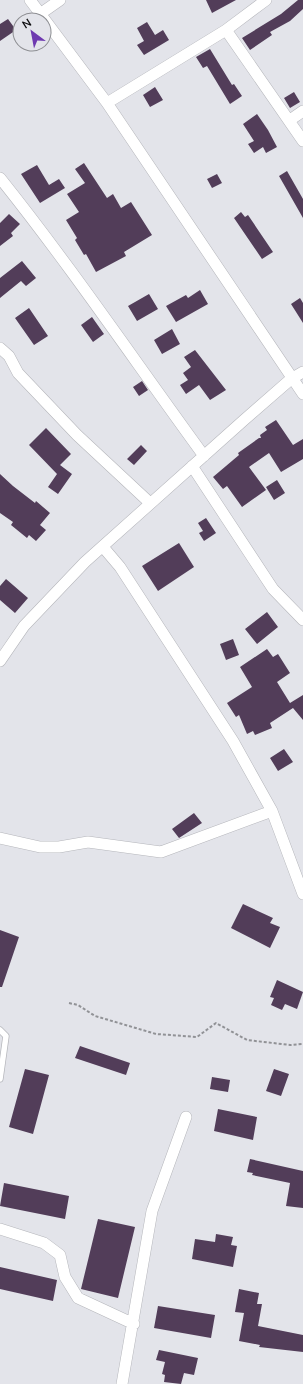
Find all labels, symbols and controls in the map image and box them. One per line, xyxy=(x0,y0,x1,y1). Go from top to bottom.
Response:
north arrow xyxy=(12,12,52,52)
text: N xyxy=(19,15,34,32)

